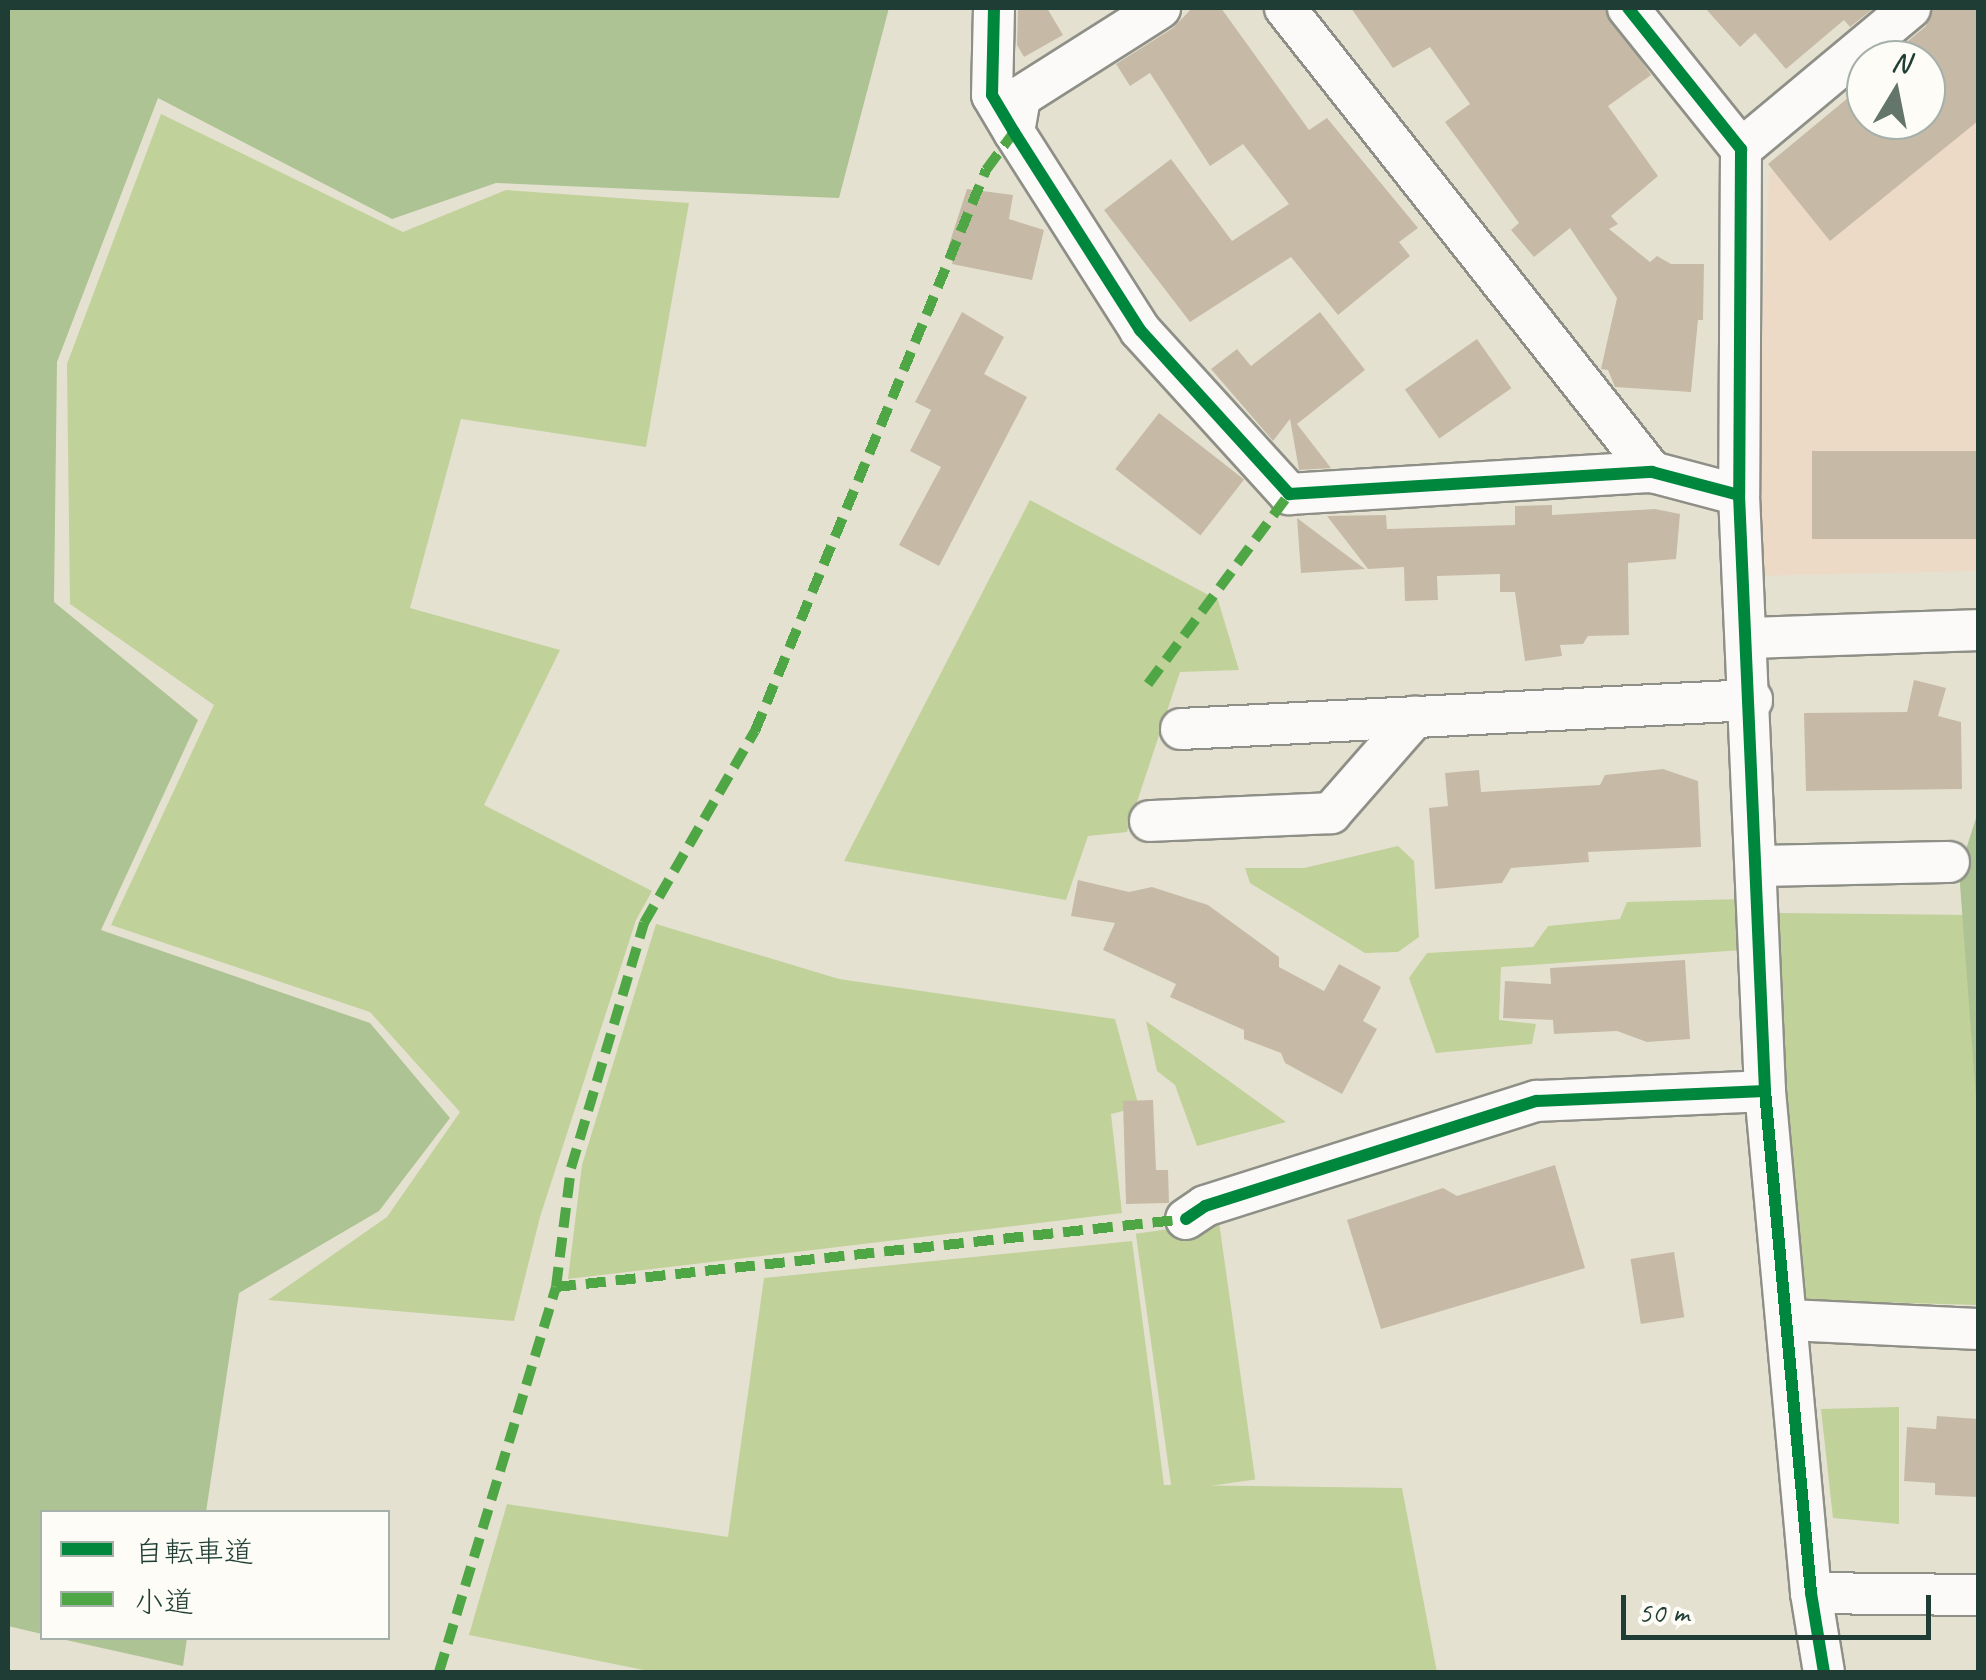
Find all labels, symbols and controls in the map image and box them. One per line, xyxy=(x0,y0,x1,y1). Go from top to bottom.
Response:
north arrow xyxy=(1846,40,1946,140)
text: N xyxy=(1889,43,1913,81)
legend xyxy=(40,1510,390,1640)
text: 自転車道 xyxy=(134,1533,254,1571)
scale bar xyxy=(1626,1575,1936,1637)
text: 小道 xyxy=(134,1583,194,1621)
text: 50 m xyxy=(1638,1593,1689,1631)

